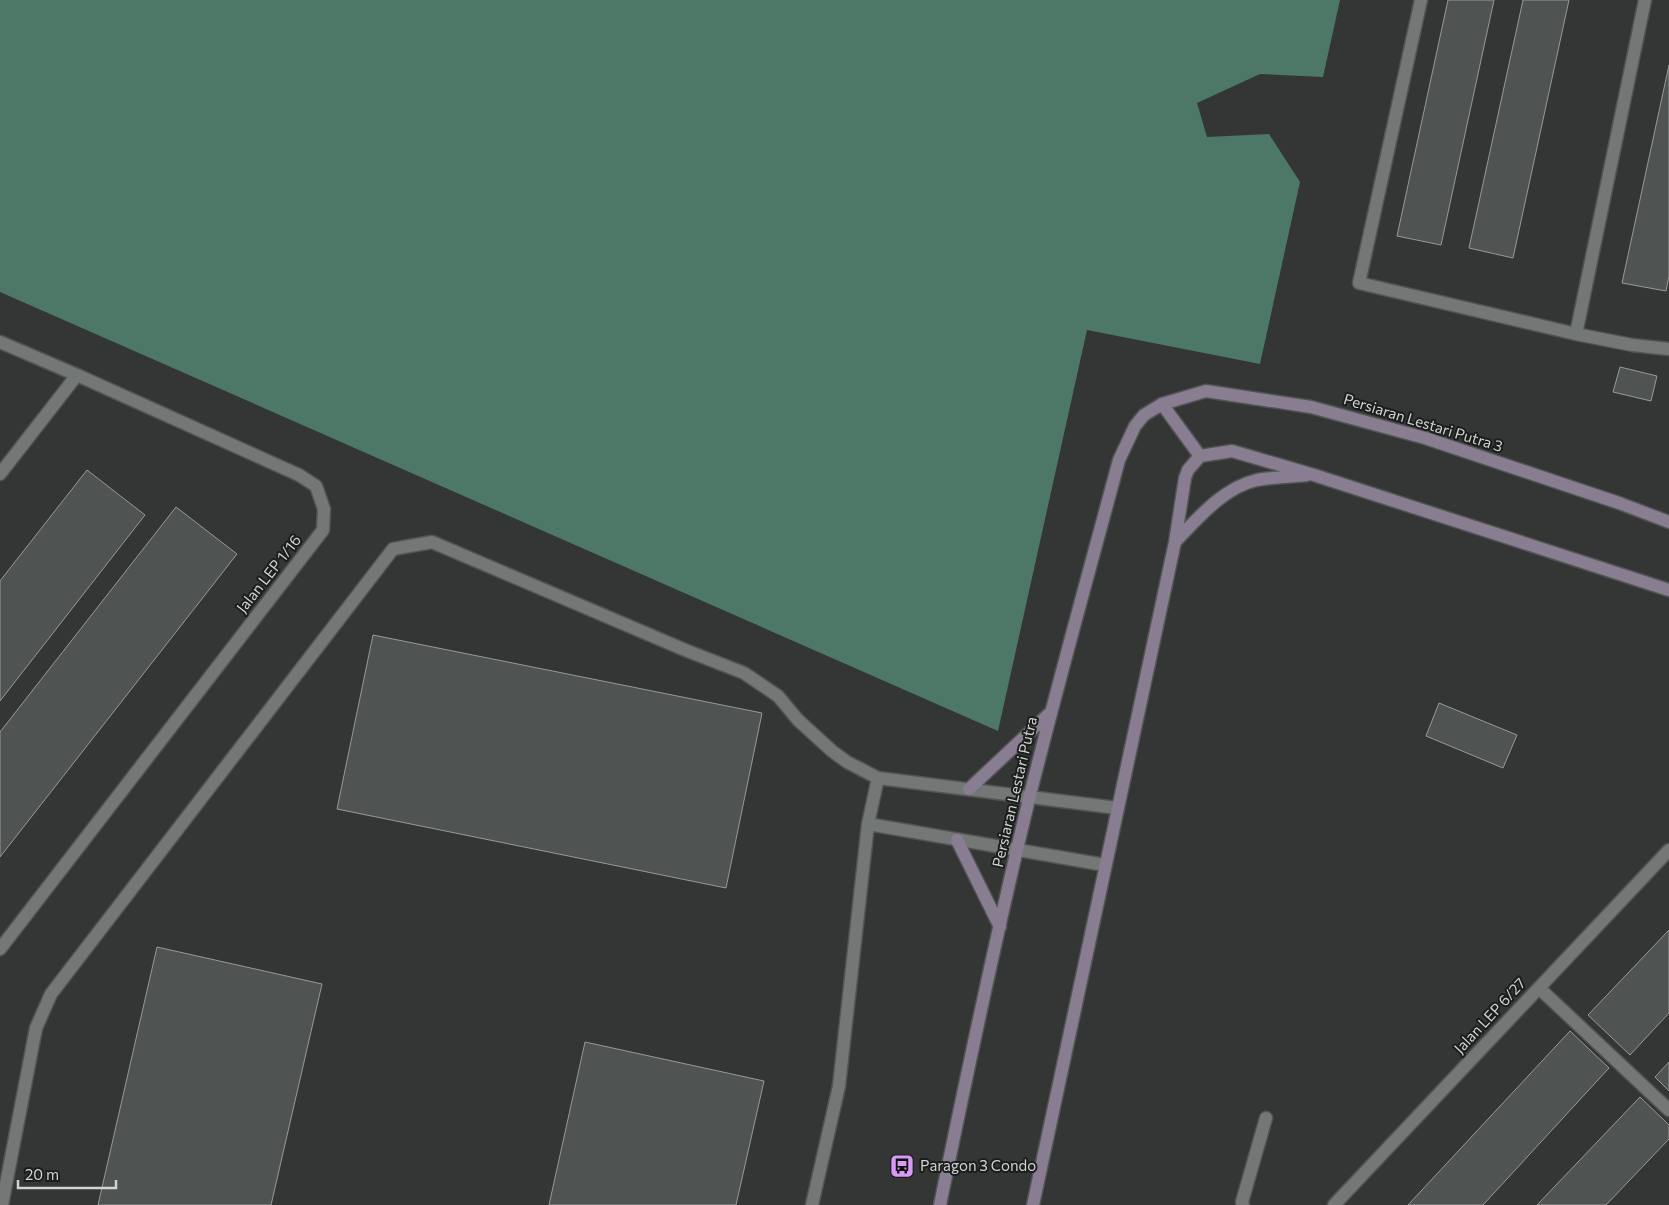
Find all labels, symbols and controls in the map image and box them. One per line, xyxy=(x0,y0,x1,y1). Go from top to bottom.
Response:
street label: Persiaran Lestari Putra 3 xyxy=(1342,389,1505,455)
street label: Jalan LEP 1/16 xyxy=(232,531,304,616)
street label: Persiaran Lestari Putra xyxy=(988,715,1040,869)
street label: Jalan LEP 6/27 xyxy=(1450,974,1529,1057)
bus stop icon: Paragon 3 Condo xyxy=(889,1153,915,1179)
place label: Paragon 3 Condo xyxy=(920,1156,1036,1174)
scale bar xyxy=(18,1158,115,1190)
text: 20 m xyxy=(25,1165,59,1183)

